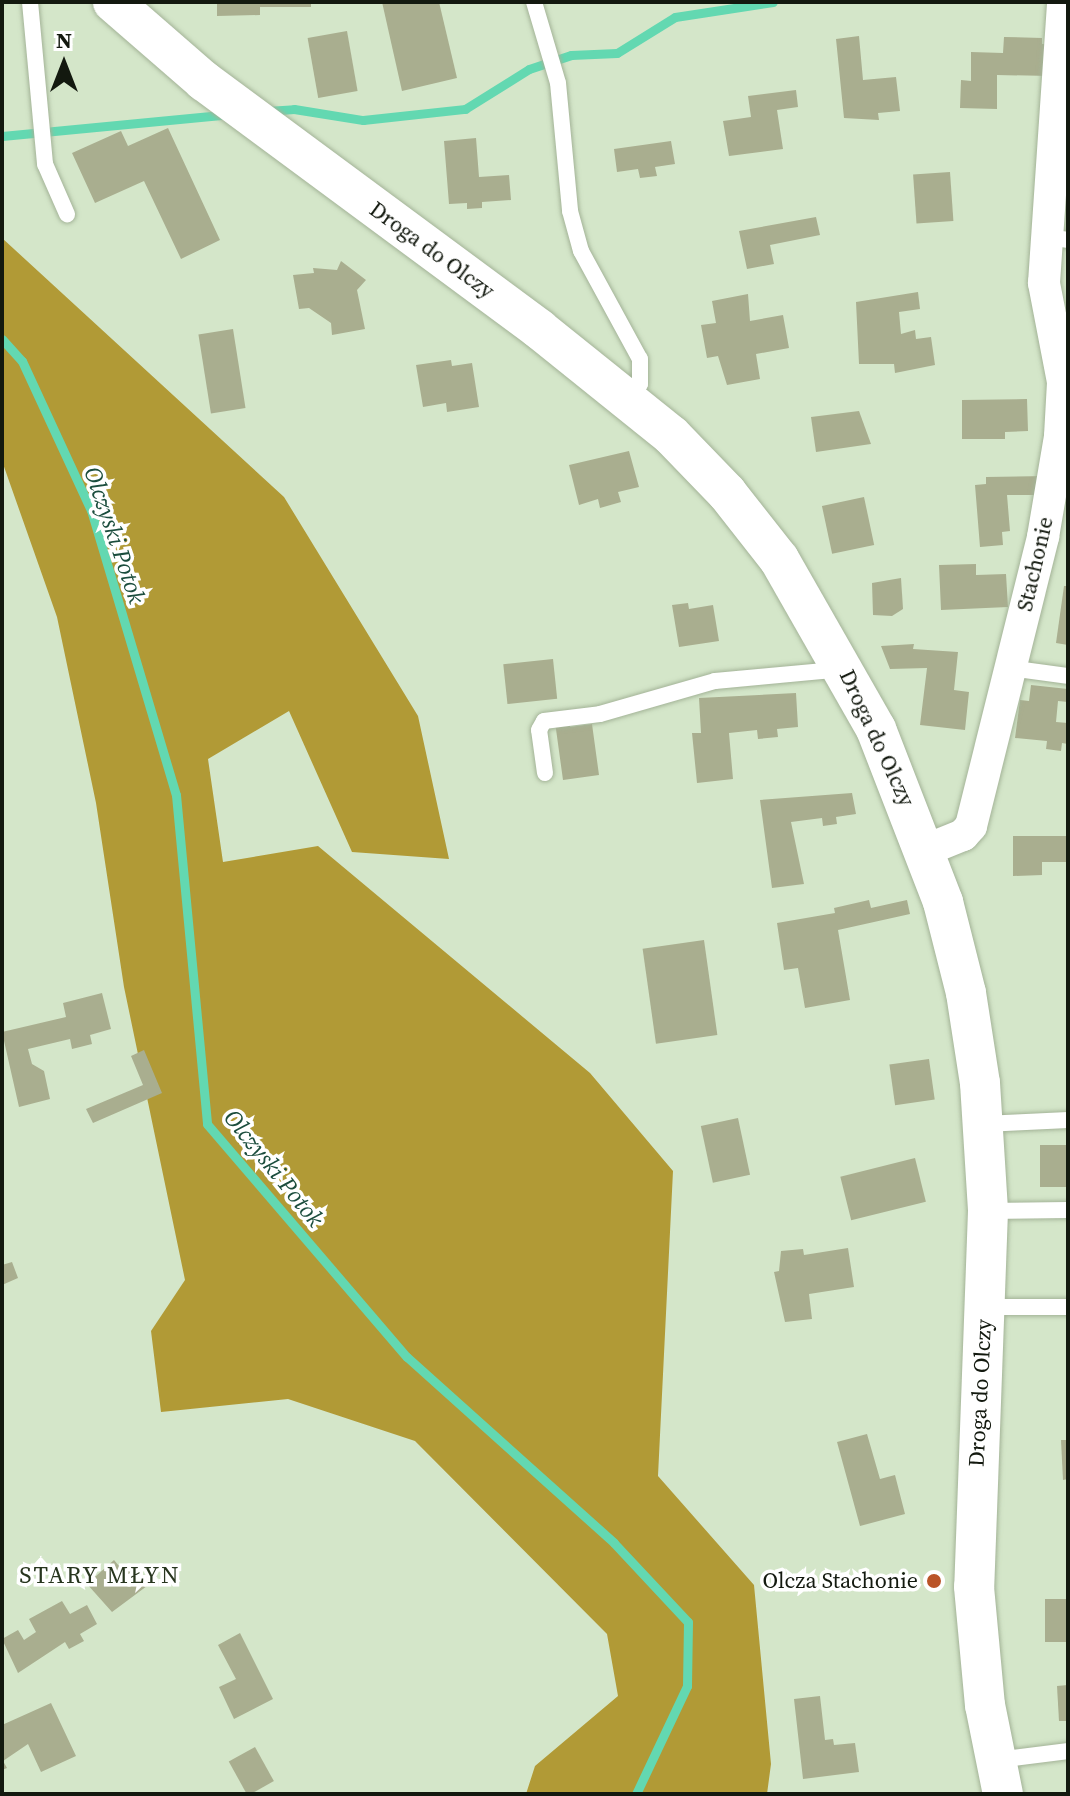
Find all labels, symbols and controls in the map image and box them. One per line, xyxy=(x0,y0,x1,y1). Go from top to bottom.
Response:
north arrow xyxy=(24,24,104,104)
text: N xyxy=(56,25,72,55)
street label: Droga do Olczy xyxy=(364,196,500,304)
water label: Olczyski Potok xyxy=(78,463,152,607)
street label: Stachonie xyxy=(1011,514,1059,614)
street label: Droga do Olczy xyxy=(834,665,920,811)
water label: Olczyski Potok xyxy=(218,1103,330,1233)
street label: Droga do Olczy xyxy=(963,1318,997,1468)
district label: STARY MŁYN xyxy=(19,1561,181,1589)
place label: Olcza Stachonie xyxy=(763,1568,918,1594)
marker: Olcza Stachonie xyxy=(925,1572,943,1590)

